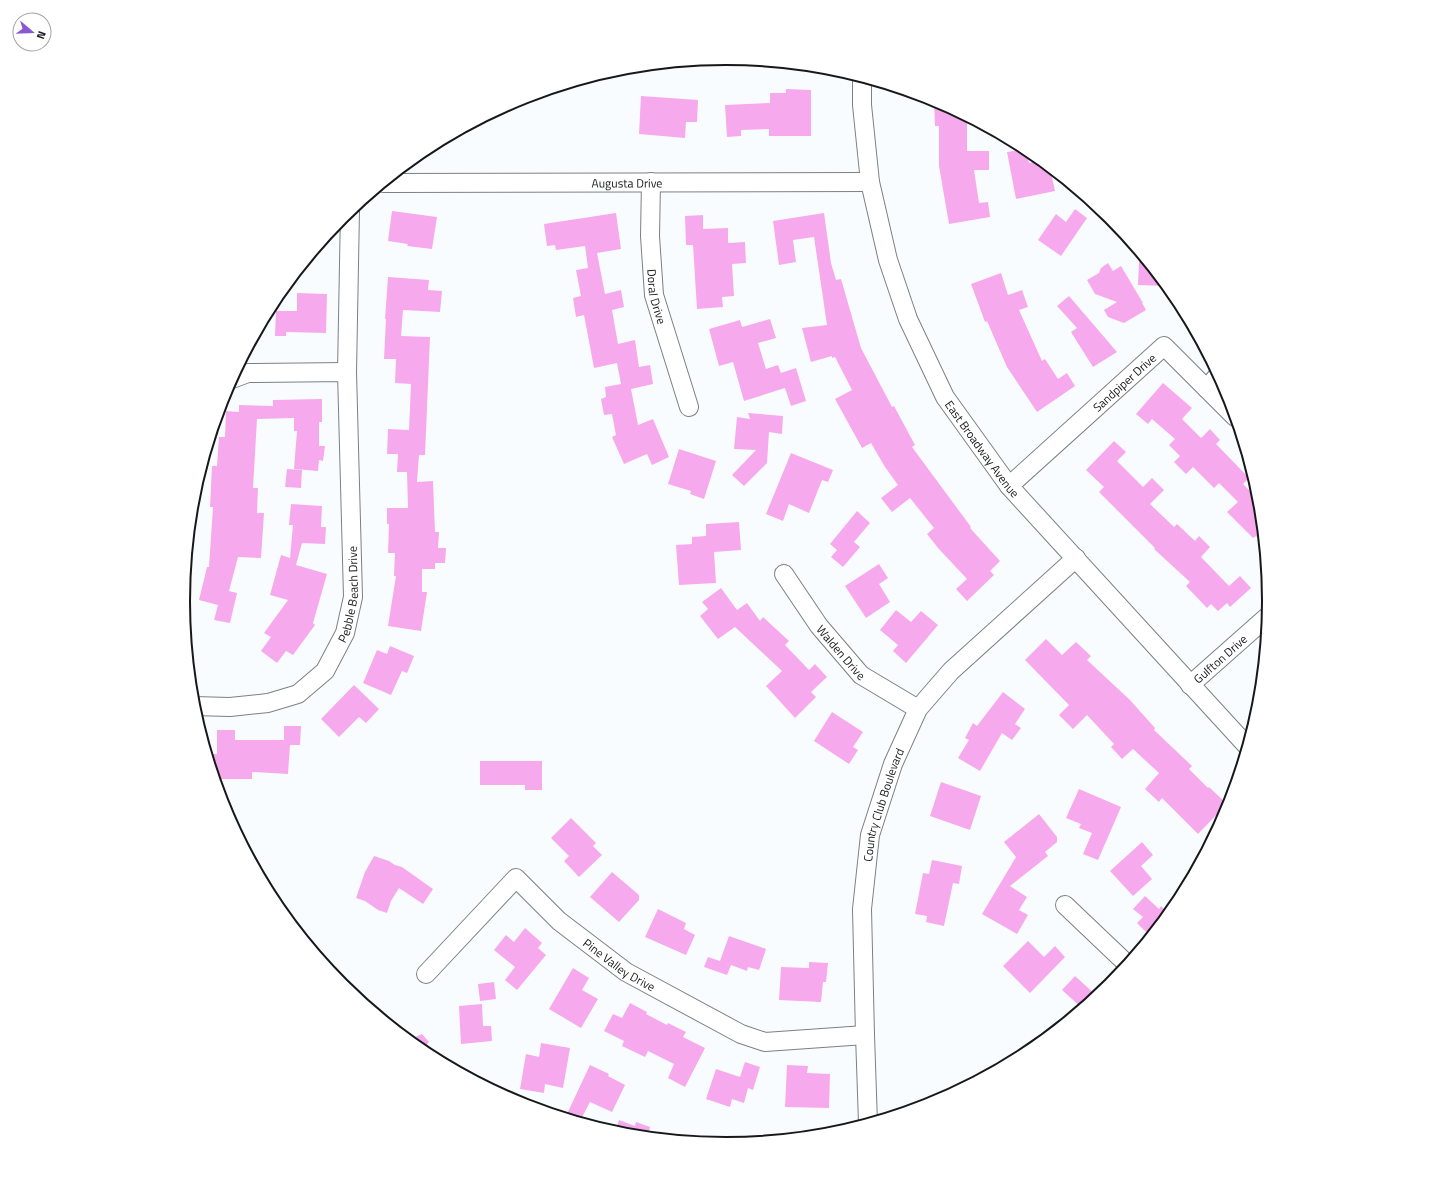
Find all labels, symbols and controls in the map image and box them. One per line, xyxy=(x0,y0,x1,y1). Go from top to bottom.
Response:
north arrow xyxy=(12,12,52,52)
text: N xyxy=(33,29,50,41)
street label: Augusta Drive xyxy=(592,173,662,192)
street label: Doral Drive xyxy=(643,268,672,326)
street label: Sandpiper Drive xyxy=(1088,348,1160,416)
street label: East Broadway Avenue xyxy=(941,396,1024,502)
street label: Pebble Beach Drive xyxy=(332,546,363,646)
street label: Walden Drive xyxy=(812,620,869,685)
street label: Gulfton Drive xyxy=(1189,629,1251,688)
street label: Country Club Boulevard xyxy=(858,745,909,862)
street label: Pine Valley Drive xyxy=(579,933,659,996)

